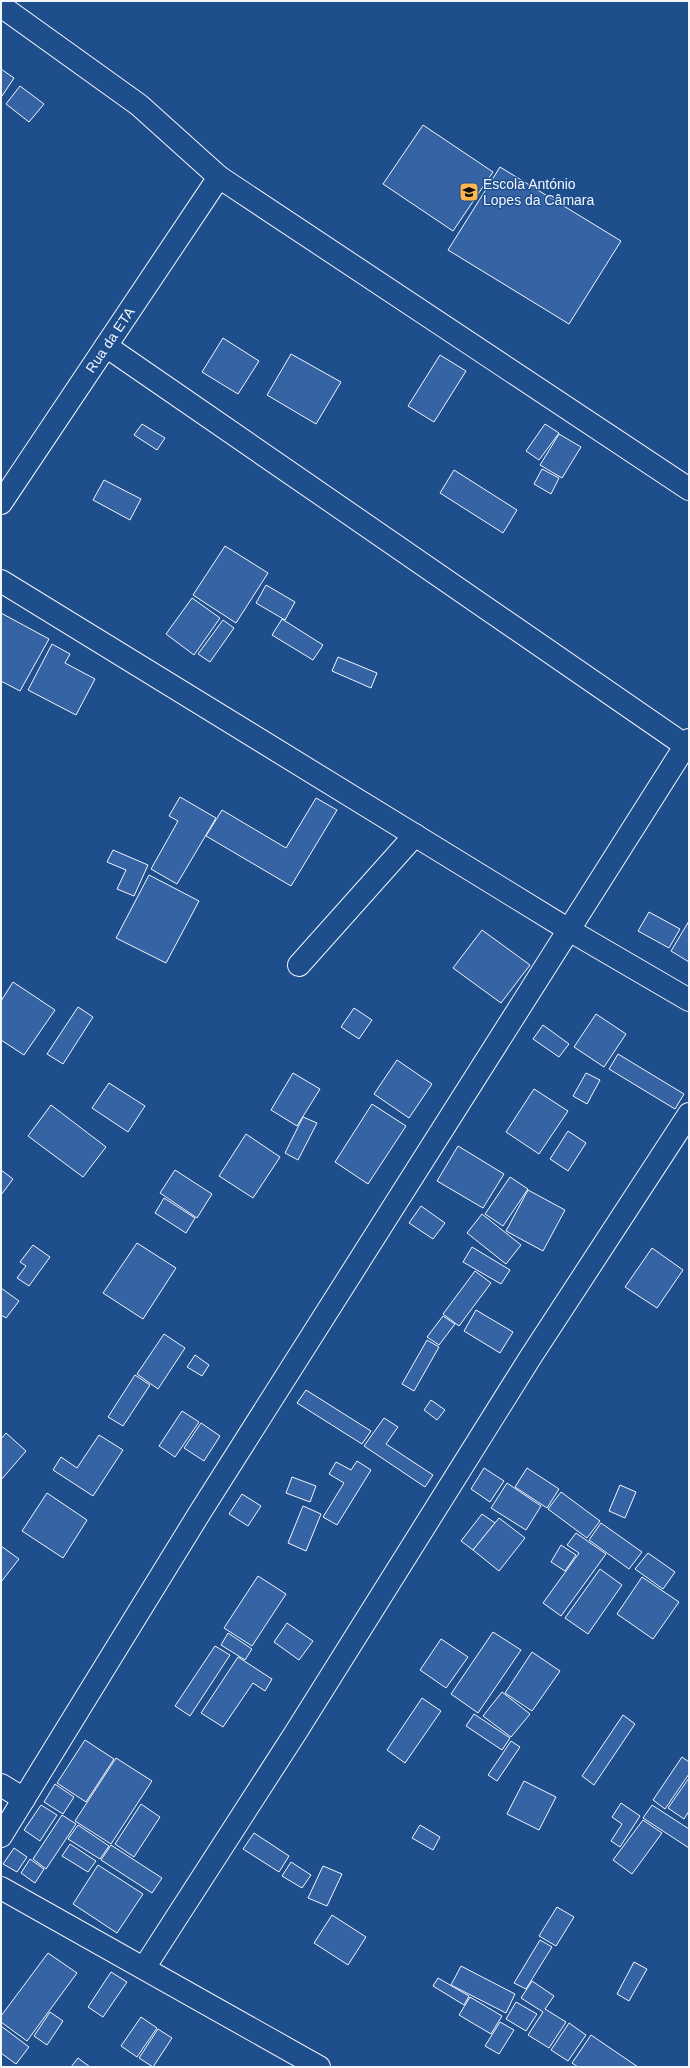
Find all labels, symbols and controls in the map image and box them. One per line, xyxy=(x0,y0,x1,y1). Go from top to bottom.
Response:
place label: Escola António Lopes da Câmara xyxy=(483,176,595,208)
school or university icon: Escola António Lopes da Câmara xyxy=(458,181,480,203)
street label: Rua da ETA xyxy=(82,304,138,376)

